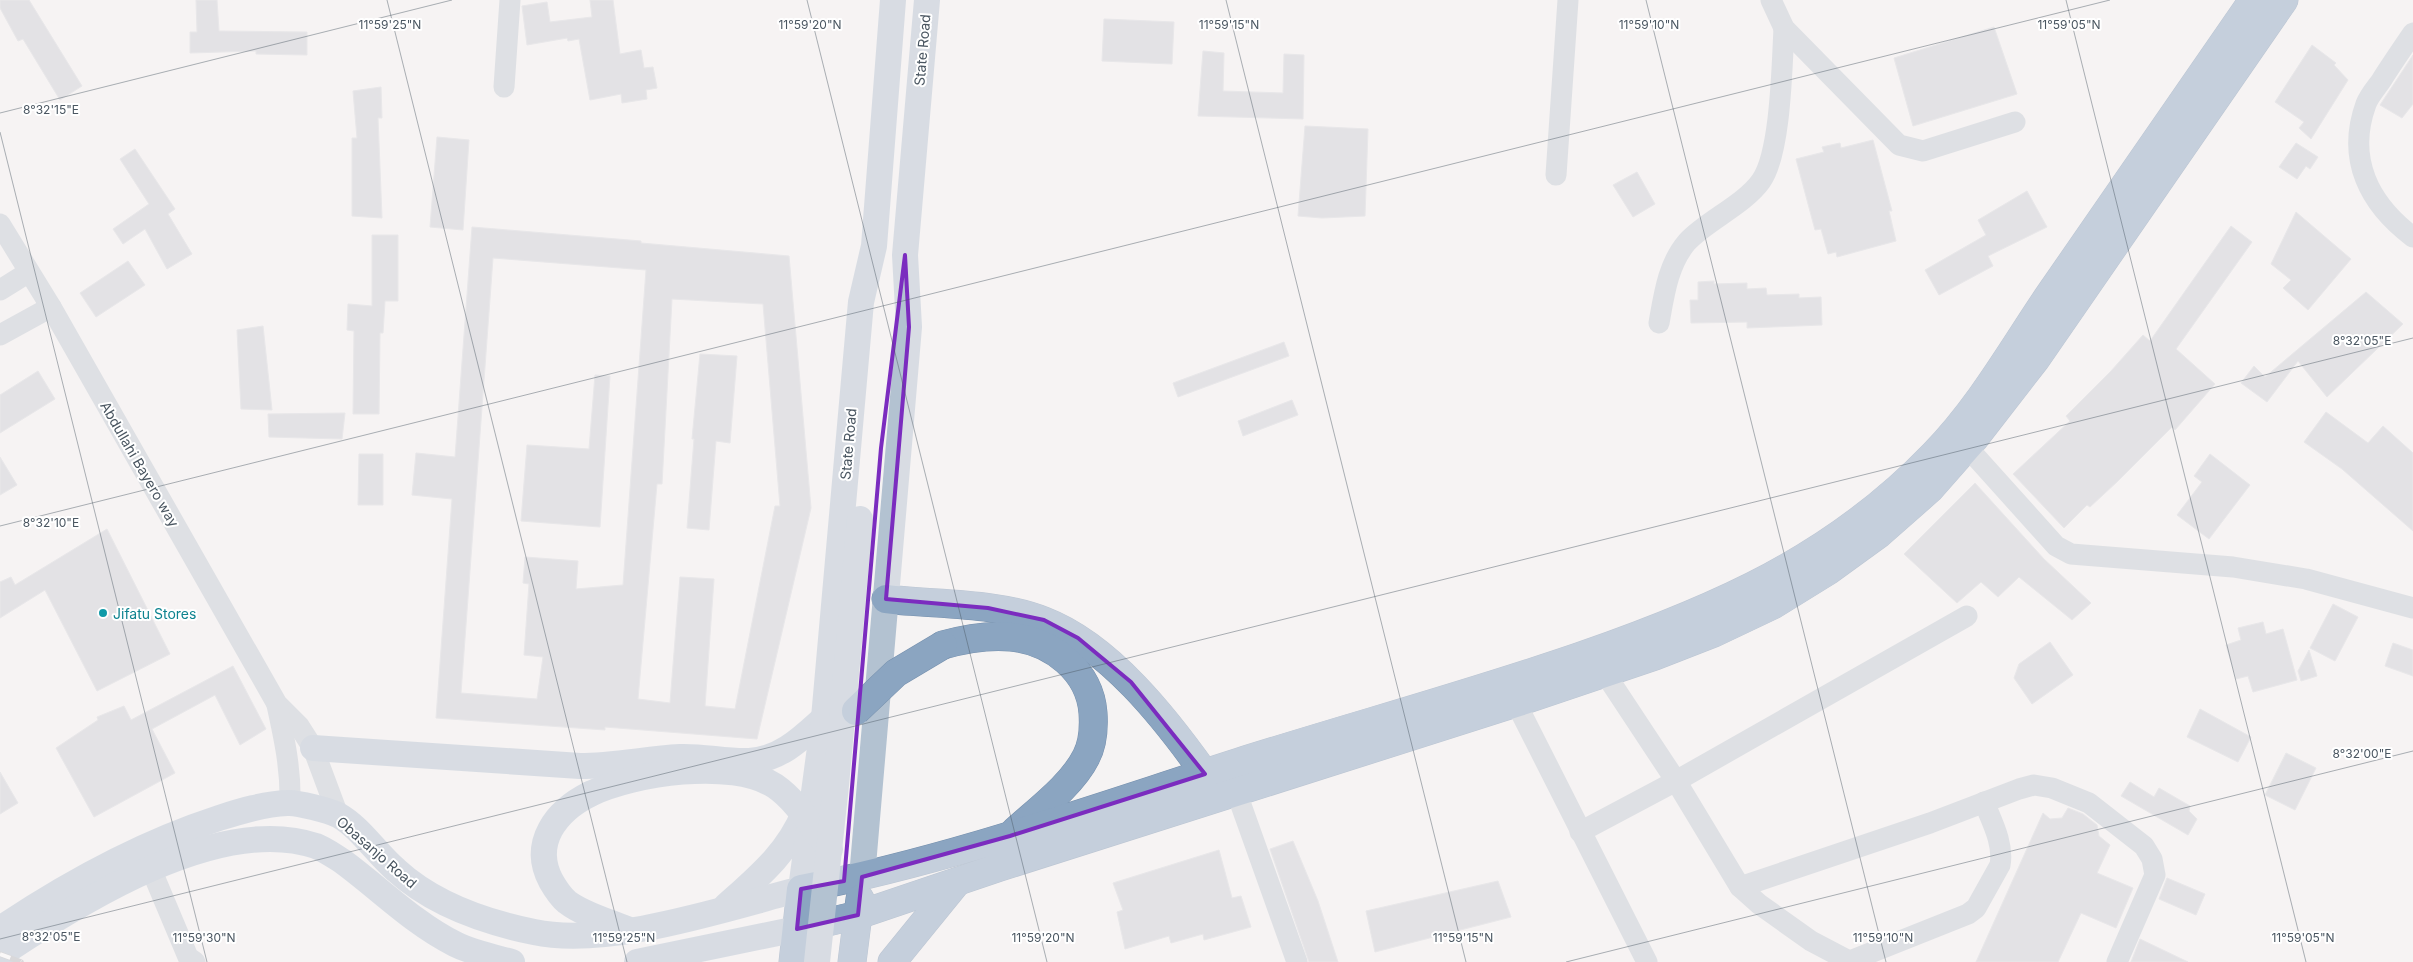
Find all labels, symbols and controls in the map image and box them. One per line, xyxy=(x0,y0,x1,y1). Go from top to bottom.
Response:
street label: State Road xyxy=(910,13,934,87)
text: 11°59'25"N xyxy=(359,17,421,32)
text: 11°59'20"N xyxy=(778,17,842,32)
text: 11°59'15"N xyxy=(1199,17,1259,32)
text: 11°59'10"N xyxy=(1619,17,1679,32)
text: 11°59'05"N xyxy=(2037,17,2101,32)
text: 8°32'15"E xyxy=(23,102,79,117)
text: 8°32'05"E xyxy=(2333,333,2391,348)
street label: Abdullahi Bayero way xyxy=(97,398,183,530)
street label: State Road xyxy=(836,407,860,481)
text: 8°32'10"E xyxy=(23,515,79,530)
place label: Jifatu Stores xyxy=(113,605,196,622)
marker: Jifatu Stores xyxy=(97,607,109,619)
text: 8°32'00"E xyxy=(2333,746,2392,761)
street label: Obasanjo Road xyxy=(334,813,420,891)
text: 8°32'05"E xyxy=(22,929,80,944)
text: 11°59'30"N xyxy=(172,930,236,945)
text: 11°59'25"N xyxy=(593,930,655,945)
text: 11°59'20"N xyxy=(1011,930,1075,945)
text: 11°59'15"N xyxy=(1433,930,1493,945)
text: 11°59'10"N xyxy=(1853,930,1913,945)
text: 11°59'05"N xyxy=(2271,930,2335,945)

